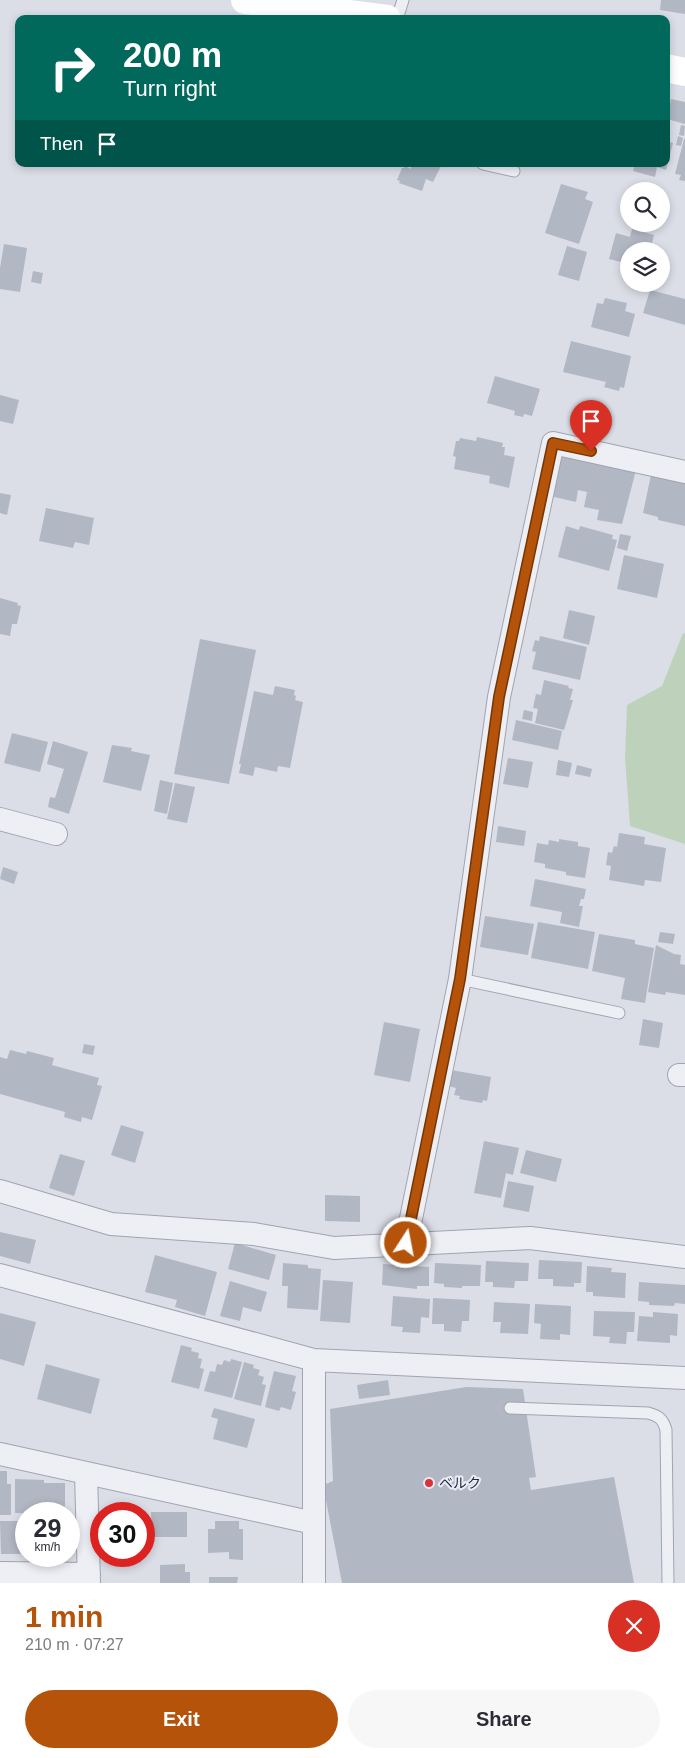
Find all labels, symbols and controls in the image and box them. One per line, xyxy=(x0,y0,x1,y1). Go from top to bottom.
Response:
icon: right xyxy=(40,35,105,100)
text: 200 m xyxy=(123,35,222,74)
text: Turn right xyxy=(123,76,216,101)
icon: arrive xyxy=(93,130,121,158)
text: Then xyxy=(40,133,83,154)
map controls xyxy=(620,182,670,292)
button: search xyxy=(620,182,670,232)
button: layers xyxy=(620,242,670,292)
pin xyxy=(570,400,612,451)
icon: arrive xyxy=(577,407,605,435)
position arrow xyxy=(379,1216,431,1268)
place label: ベルク xyxy=(439,1475,481,1491)
marker: ベルク xyxy=(423,1477,435,1489)
speed limit sign: 30 xyxy=(90,1502,155,1567)
text: 29 xyxy=(34,1514,61,1542)
text: km/h xyxy=(34,1540,61,1554)
text: 1 min xyxy=(25,1600,103,1633)
button: close xyxy=(608,1600,660,1652)
text: 210 m · 07:27 xyxy=(25,1636,124,1653)
button: Exit xyxy=(25,1690,338,1748)
button: Share xyxy=(348,1690,660,1748)

